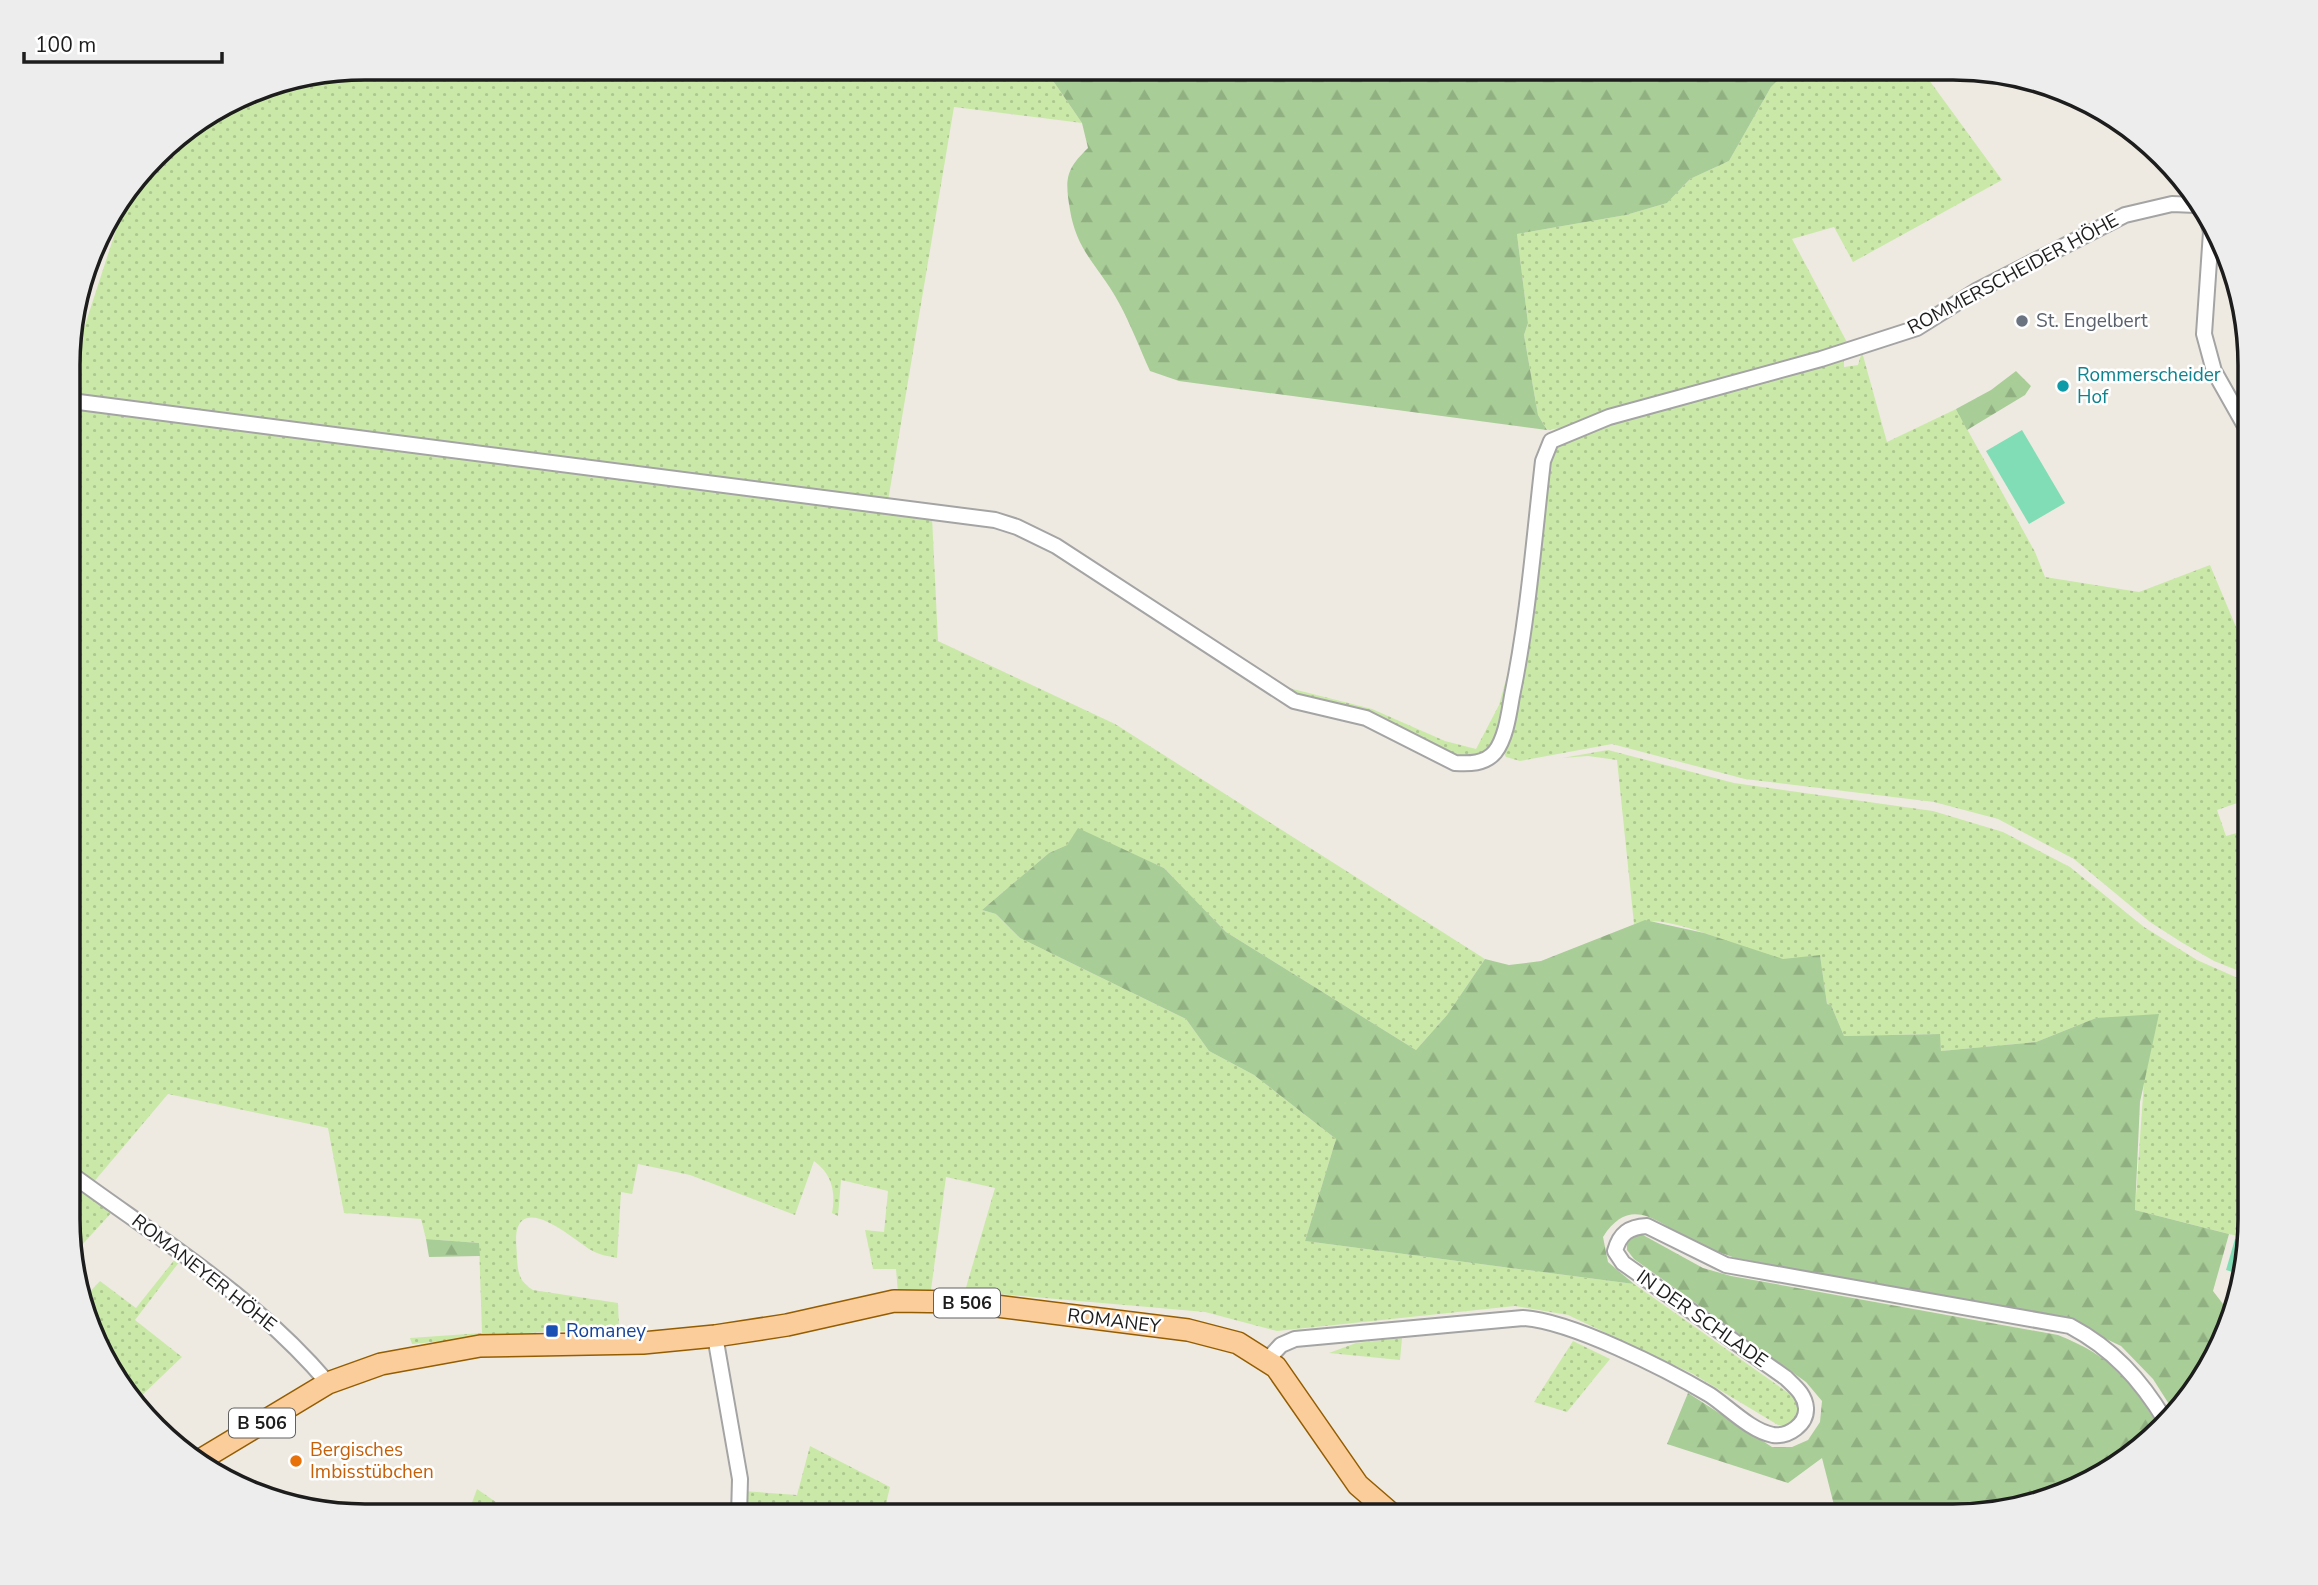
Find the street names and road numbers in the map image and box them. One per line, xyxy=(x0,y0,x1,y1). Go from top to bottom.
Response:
street label: ROMMERSCHEIDER HÖHE xyxy=(1903,207,2123,341)
street label: ROMANEYER HÖHE xyxy=(126,1208,282,1338)
street label: IN DER SCHLADE xyxy=(1631,1264,1773,1374)
road number: B 506 xyxy=(934,1288,1000,1318)
street label: ROMANEY xyxy=(1066,1302,1163,1340)
road number: B 506 xyxy=(229,1408,295,1438)

